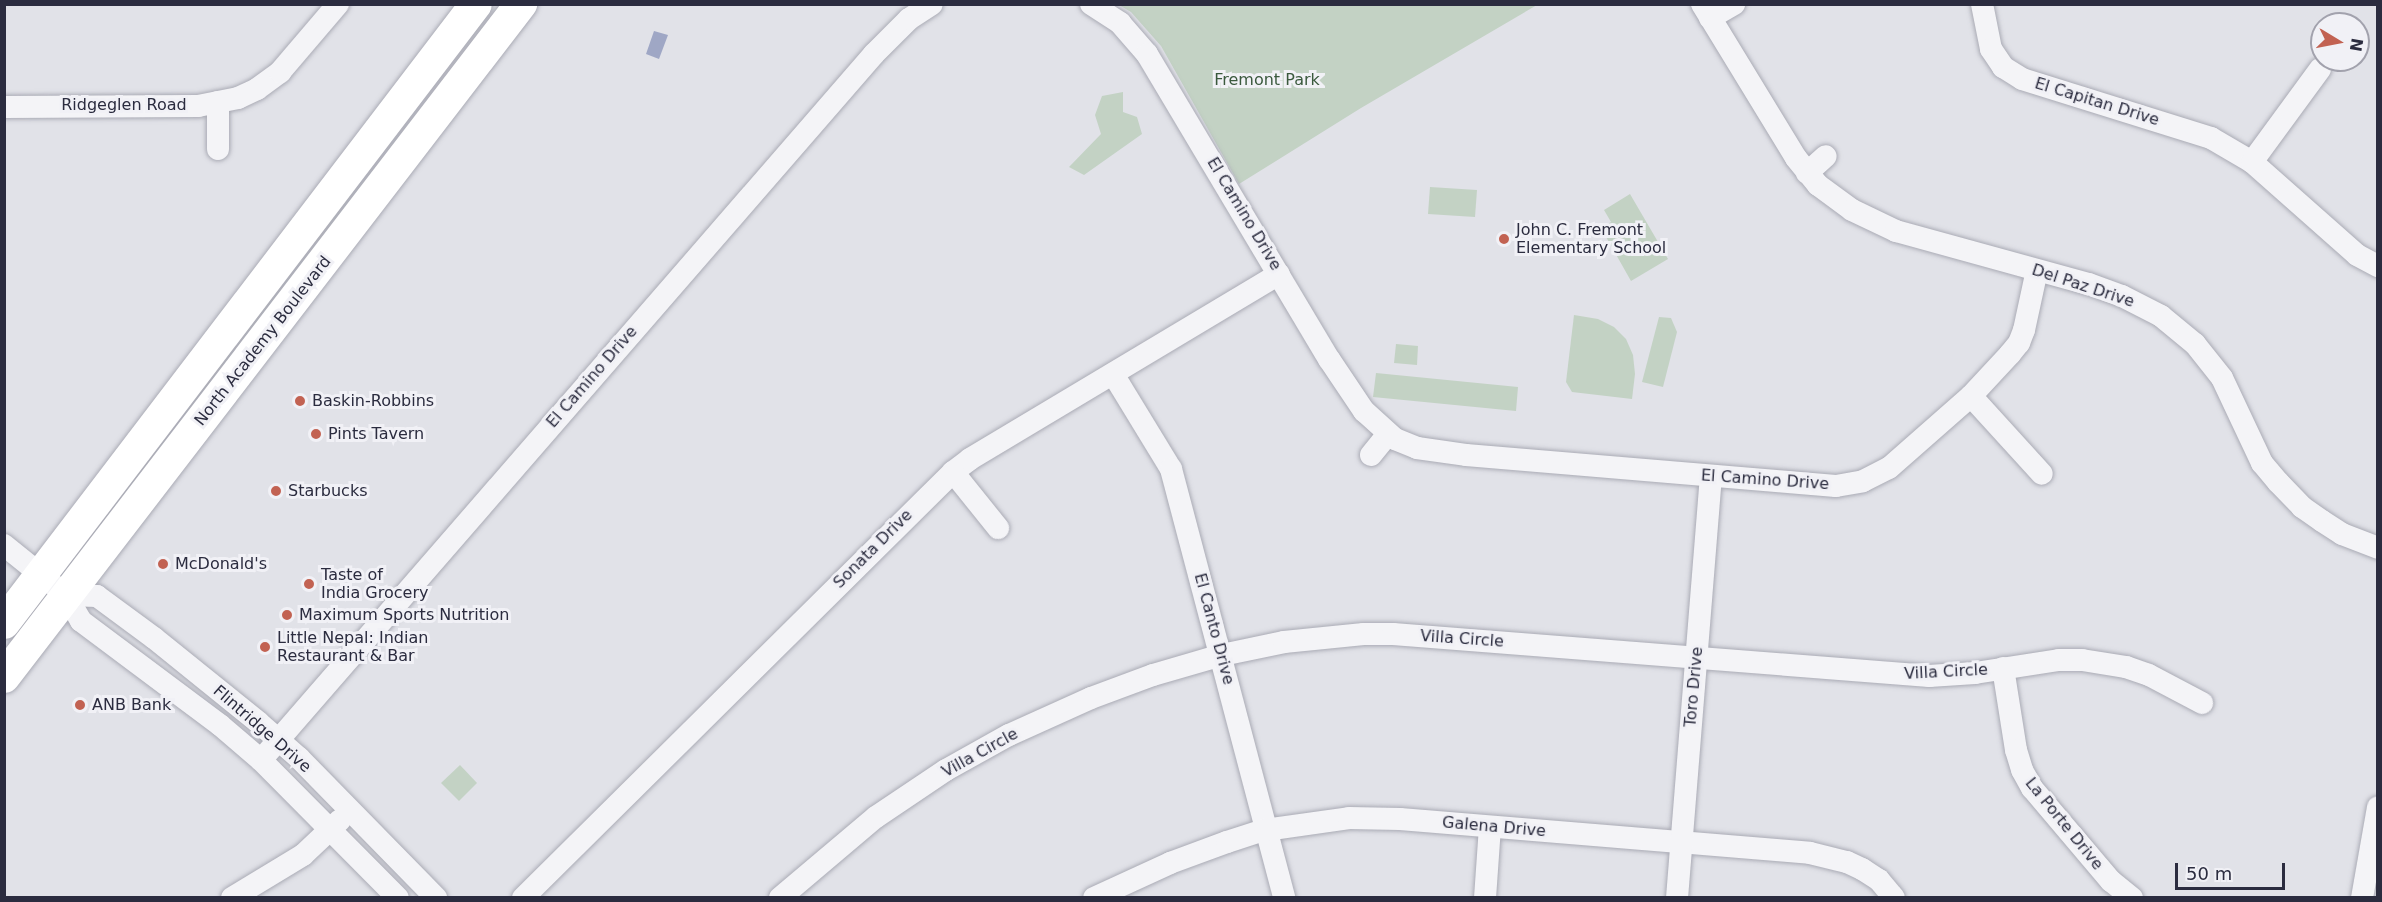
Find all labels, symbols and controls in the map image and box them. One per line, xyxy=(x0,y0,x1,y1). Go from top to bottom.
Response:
north arrow xyxy=(2310,12,2370,72)
text: N xyxy=(2346,37,2367,53)
park label: Fremont Park xyxy=(1214,70,1320,90)
street label: El Capitan Drive xyxy=(2032,74,2162,130)
street label: Ridgeglen Road xyxy=(61,95,187,115)
street label: El Camino Drive xyxy=(1203,154,1285,274)
place label: John C. Fremont Elementary School xyxy=(1516,220,1666,258)
marker: John C. Fremont Elementary School xyxy=(1497,232,1511,246)
street label: North Academy Boulevard xyxy=(191,252,335,430)
street label: Del Paz Drive xyxy=(2029,260,2137,312)
street label: El Camino Drive xyxy=(543,322,641,432)
place label: Baskin-Robbins xyxy=(312,391,434,411)
marker: Baskin-Robbins xyxy=(293,394,307,408)
place label: Pints Tavern xyxy=(328,424,424,444)
marker: Pints Tavern xyxy=(309,427,323,441)
street label: El Camino Drive xyxy=(1700,466,1830,494)
place label: Starbucks xyxy=(288,481,368,501)
marker: Starbucks xyxy=(269,484,283,498)
street label: Sonata Drive xyxy=(830,506,916,592)
place label: McDonald's xyxy=(175,554,267,574)
marker: McDonald's xyxy=(156,557,170,571)
place label: Taste of India Grocery xyxy=(321,565,428,603)
street label: El Canto Drive xyxy=(1190,571,1238,687)
marker: Taste of India Grocery xyxy=(302,577,316,591)
place label: Maximum Sports Nutrition xyxy=(299,605,509,625)
marker: Maximum Sports Nutrition xyxy=(280,608,294,622)
street label: Villa Circle xyxy=(1420,627,1504,651)
place label: Little Nepal: Indian Restaurant & Bar xyxy=(277,628,428,666)
marker: Little Nepal: Indian Restaurant & Bar xyxy=(258,640,272,654)
street label: Toro Drive xyxy=(1681,646,1707,728)
street label: Villa Circle xyxy=(1904,660,1988,684)
street label: Flintridge Drive xyxy=(209,681,315,777)
place label: ANB Bank xyxy=(92,695,171,715)
marker: ANB Bank xyxy=(73,698,87,712)
street label: Villa Circle xyxy=(939,724,1021,782)
street label: La Porte Drive xyxy=(2021,774,2107,874)
street label: Galena Drive xyxy=(1441,813,1547,841)
scale bar xyxy=(2178,851,2288,889)
text: 50 m xyxy=(2186,863,2232,884)

